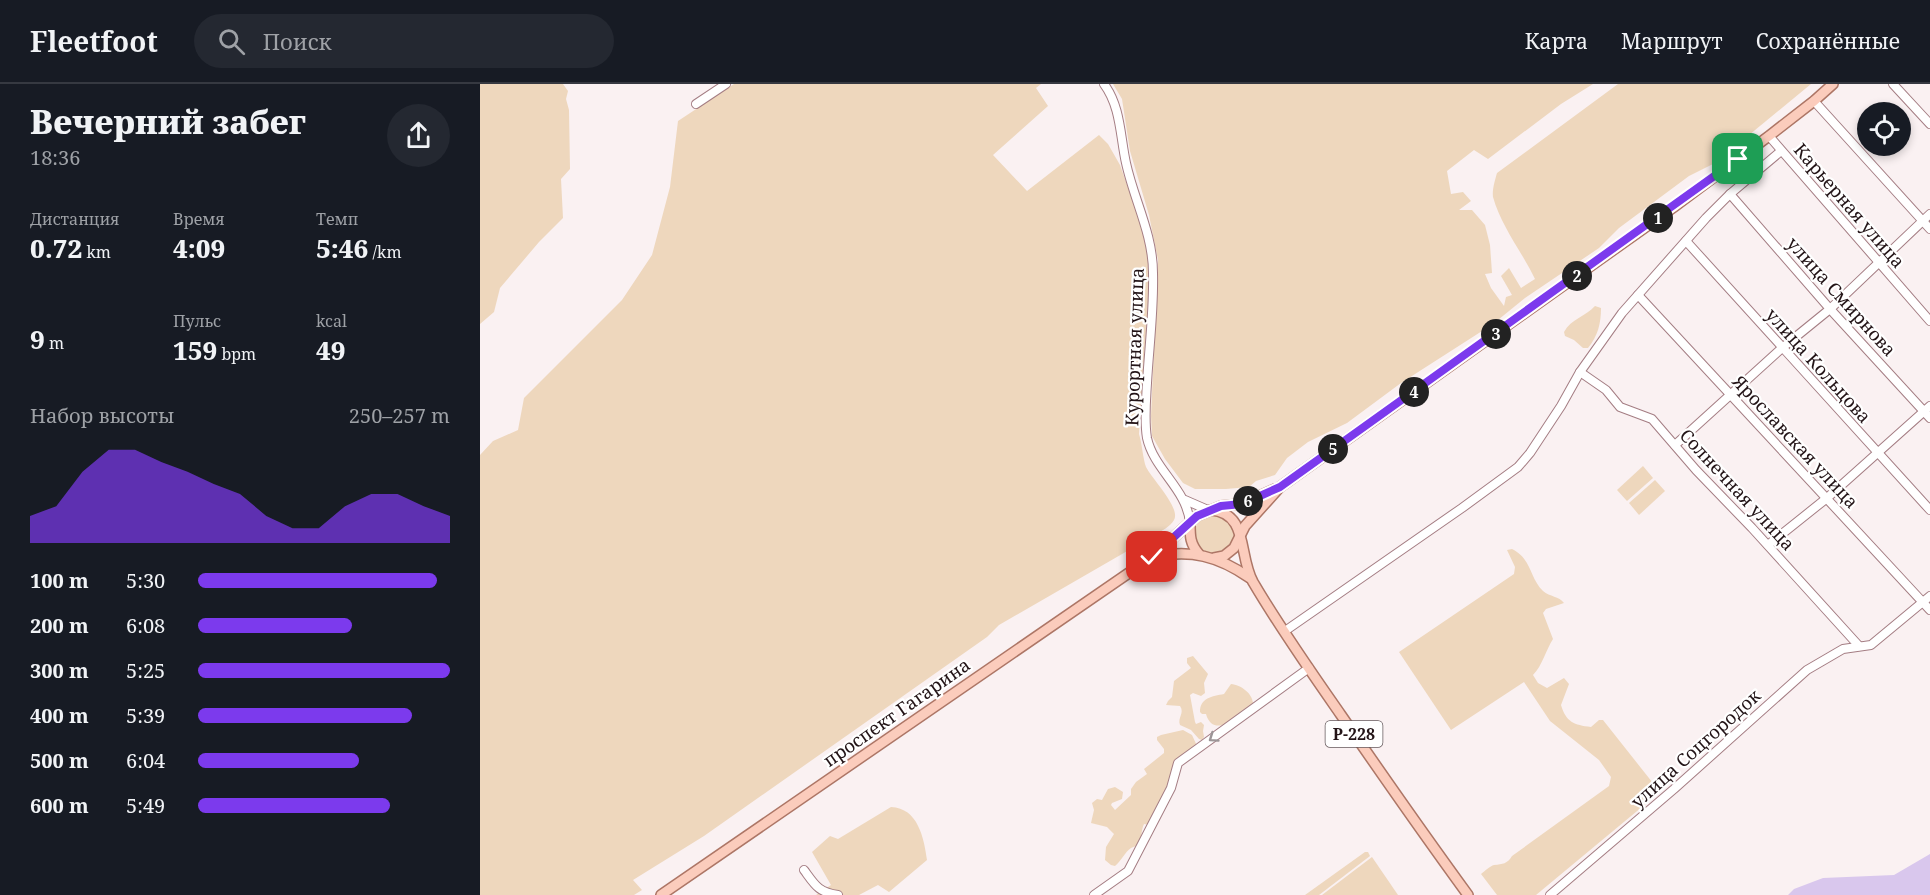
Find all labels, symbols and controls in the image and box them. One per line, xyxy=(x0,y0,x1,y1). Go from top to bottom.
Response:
search box xyxy=(194,14,614,68)
text: Fleetfoot xyxy=(30,22,158,60)
icon: search xyxy=(215,25,248,58)
text: Поиск xyxy=(263,26,331,56)
text: Карта xyxy=(1525,27,1588,55)
text: Маршрут xyxy=(1621,27,1723,55)
text: Сохранённые xyxy=(1756,27,1900,55)
text: Вечерний забег xyxy=(30,99,306,144)
map controls xyxy=(1857,102,1911,156)
button: locate xyxy=(1857,102,1911,156)
button: share xyxy=(387,104,450,167)
pin xyxy=(1712,133,1763,184)
street label: Карьерная улица xyxy=(1789,138,1911,273)
icon: arrive xyxy=(1721,142,1754,175)
text: 18:36 xyxy=(30,144,80,171)
pin: 1 xyxy=(1643,203,1673,233)
text: 1 xyxy=(1653,207,1663,229)
text: Дистанция xyxy=(30,208,119,230)
text: Время xyxy=(173,208,225,230)
text: Темп xyxy=(316,208,358,230)
text: 0.72 xyxy=(30,230,82,266)
text: 4:09 xyxy=(173,230,225,266)
text: 5:46 xyxy=(316,230,368,266)
street label: улица Смирнова xyxy=(1782,232,1902,361)
text: km xyxy=(82,241,111,263)
text: /km xyxy=(368,241,402,263)
pin: 2 xyxy=(1562,261,1592,291)
text: 2 xyxy=(1572,265,1582,287)
street label: Курортная улица xyxy=(1119,267,1149,427)
street label: улица Кольцова xyxy=(1761,303,1877,428)
text: Пульс xyxy=(173,310,221,332)
text: kcal xyxy=(316,310,347,332)
pin: 3 xyxy=(1481,319,1511,349)
text: 9 xyxy=(30,321,45,357)
text: 3 xyxy=(1491,323,1501,345)
text: m xyxy=(45,332,64,354)
text: 159 xyxy=(173,332,217,368)
text: 49 xyxy=(316,332,345,368)
text: bpm xyxy=(217,343,256,365)
street label: Ярославская улица xyxy=(1727,369,1864,513)
pin: 4 xyxy=(1399,377,1429,407)
text: 4 xyxy=(1409,381,1419,403)
text: Набор высоты xyxy=(30,402,174,429)
text: 250–257 m xyxy=(349,402,450,429)
street label: Солнечная улица xyxy=(1675,423,1801,555)
pin: 5 xyxy=(1318,434,1348,464)
text: 5 xyxy=(1328,438,1338,460)
pin: 6 xyxy=(1233,486,1263,516)
text: 6 xyxy=(1243,490,1253,512)
pin xyxy=(1126,531,1177,582)
icon: check xyxy=(1135,540,1168,573)
text: 100 m xyxy=(30,567,89,594)
text: 5:30 xyxy=(126,567,165,594)
text: 200 m xyxy=(30,612,89,639)
text: 6:08 xyxy=(126,612,165,639)
street label: проспект Гагарина xyxy=(818,652,975,772)
text: 300 m xyxy=(30,657,89,684)
text: 5:25 xyxy=(126,657,165,684)
street label: улица Соцгородок xyxy=(1625,683,1765,813)
text: 400 m xyxy=(30,702,89,729)
text: 5:39 xyxy=(126,702,165,729)
road number: Р-228 xyxy=(1326,721,1382,747)
one-way arrow xyxy=(1209,731,1220,742)
text: 500 m xyxy=(30,747,89,774)
text: 6:04 xyxy=(126,747,165,774)
text: 600 m xyxy=(30,792,89,819)
text: 5:49 xyxy=(126,792,165,819)

